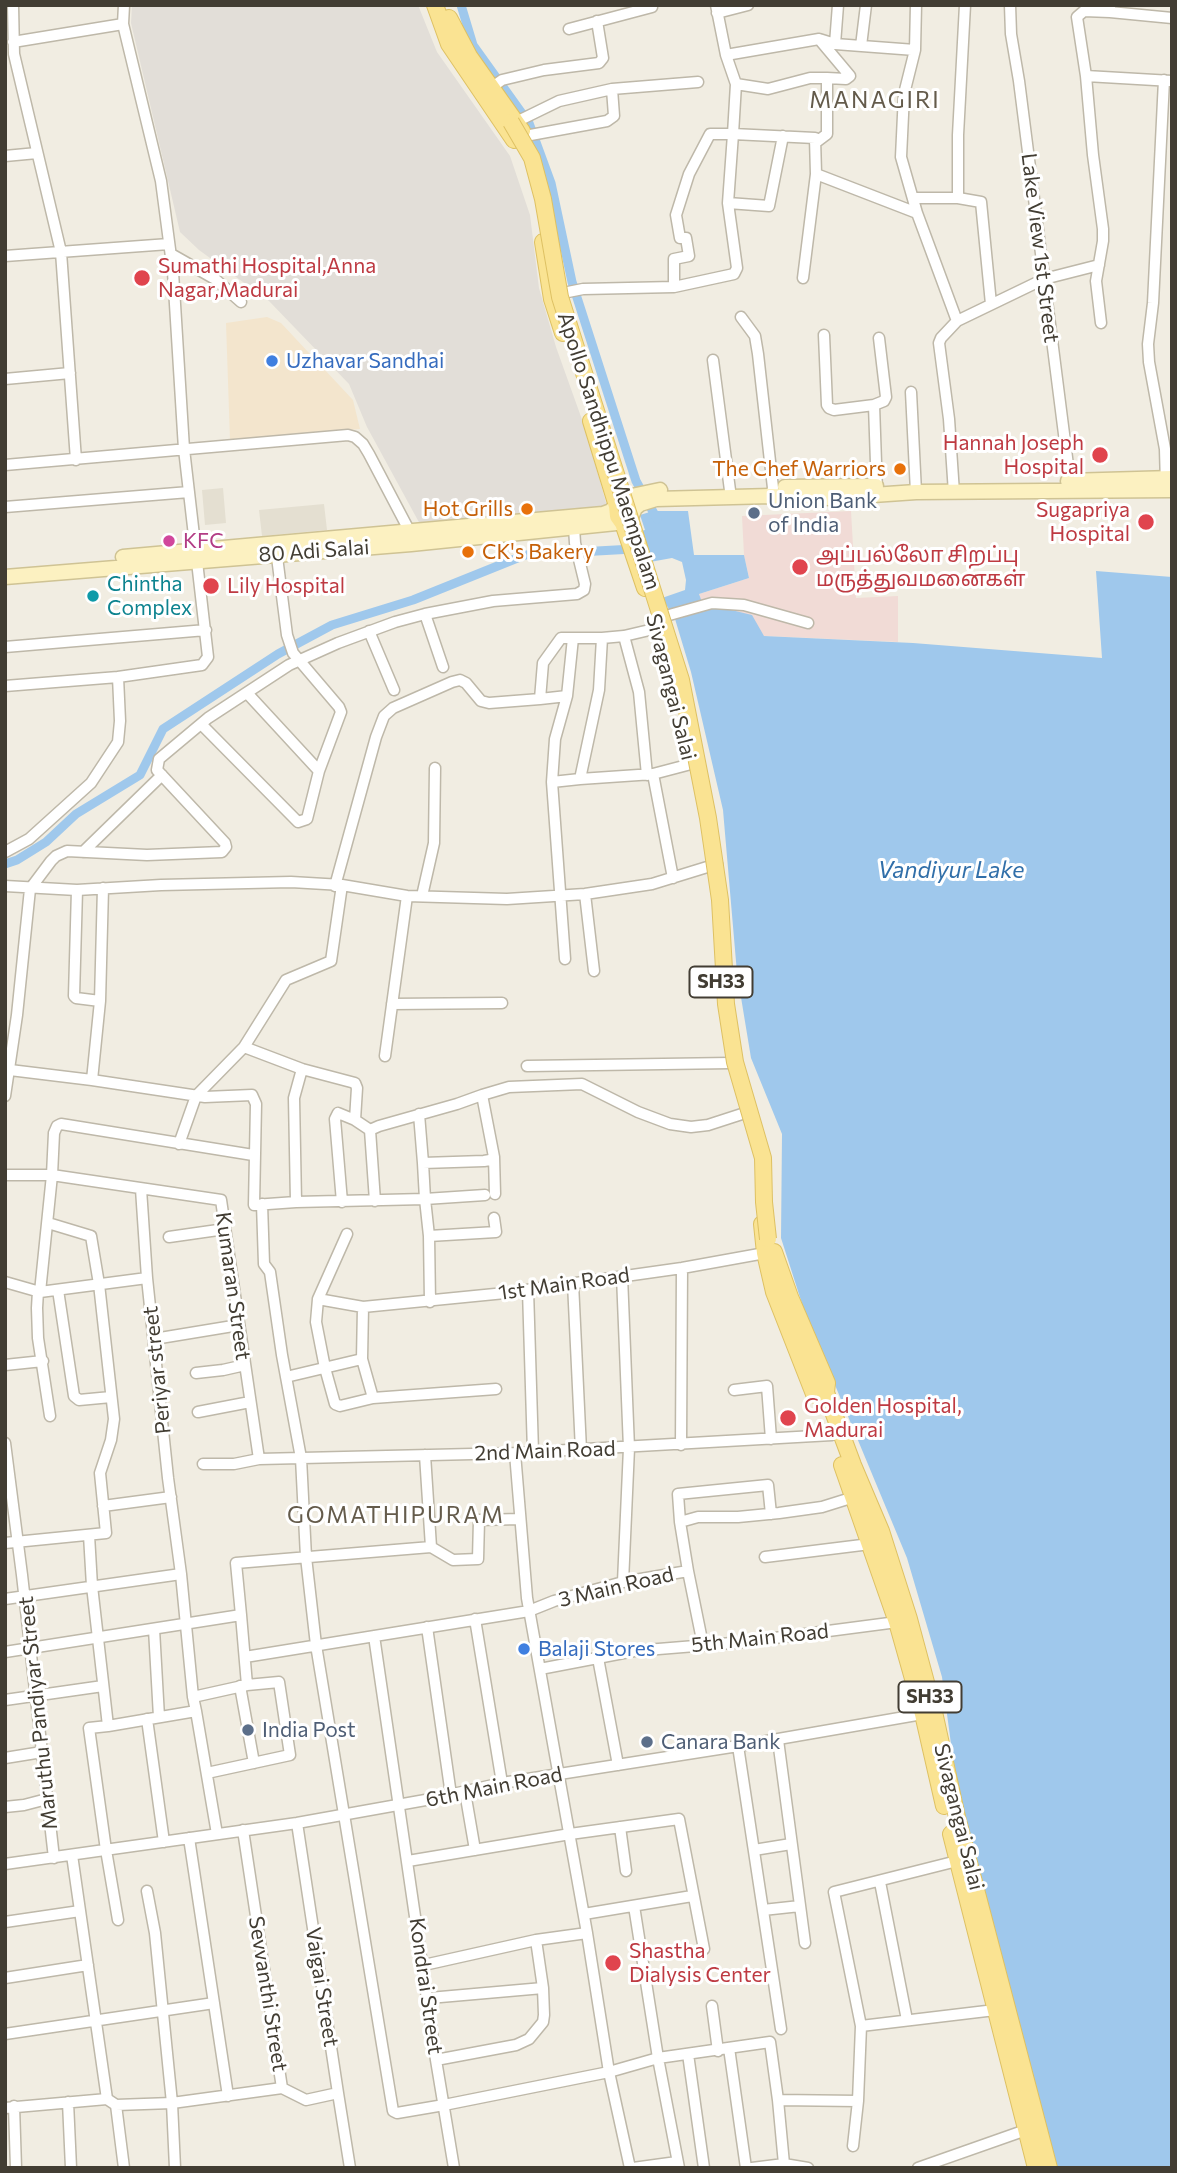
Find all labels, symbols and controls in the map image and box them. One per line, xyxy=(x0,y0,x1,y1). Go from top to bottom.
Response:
district label: MANAGIRI xyxy=(810,86,940,114)
street label: Lake View 1st Street xyxy=(1016,152,1064,344)
place label: Sumathi Hospital,Anna Nagar,Madurai xyxy=(158,253,376,303)
marker: Sumathi Hospital,Anna Nagar,Madurai xyxy=(132,268,152,288)
street label: Apollo Sandhippu Maempalam xyxy=(552,309,666,593)
place label: Uzhavar Sandhai xyxy=(286,348,444,374)
marker: Uzhavar Sandhai xyxy=(264,353,280,369)
place label: Hannah Joseph Hospital xyxy=(943,430,1084,480)
marker: Hannah Joseph Hospital xyxy=(1090,445,1110,465)
place label: The Chef Warriors xyxy=(712,456,886,482)
marker: The Chef Warriors xyxy=(892,461,908,477)
place label: Union Bank of India xyxy=(768,488,877,538)
place label: Hot Grills xyxy=(423,496,513,522)
place label: Sugapriya Hospital xyxy=(1036,497,1130,547)
marker: Hot Grills xyxy=(519,501,535,517)
marker: Union Bank of India xyxy=(746,505,762,521)
marker: Sugapriya Hospital xyxy=(1136,512,1156,532)
place label: KFC xyxy=(183,528,224,554)
marker: KFC xyxy=(161,533,177,549)
street label: 80 Adi Salai xyxy=(258,535,370,567)
place label: CK's Bakery xyxy=(482,539,594,565)
place label: அப்பல்லோ சிறப்பு மருத்துவமனைகள் xyxy=(816,542,1025,592)
marker: CK's Bakery xyxy=(460,544,476,560)
marker: அப்பல்லோ சிறப்பு மருத்துவமனைகள் xyxy=(790,557,810,577)
place label: Chintha Complex xyxy=(107,571,192,621)
place label: Lily Hospital xyxy=(227,573,345,599)
marker: Lily Hospital xyxy=(201,576,221,596)
marker: Chintha Complex xyxy=(85,588,101,604)
street label: Sivagangai Salai xyxy=(641,611,701,763)
water label: Vandiyur Lake xyxy=(878,856,1024,884)
road number: SH33 xyxy=(690,966,752,998)
street label: Kumaran Street xyxy=(210,1210,256,1362)
street label: 1st Main Road xyxy=(497,1262,631,1306)
street label: Periyar street xyxy=(138,1305,176,1435)
place label: Golden Hospital, Madurai xyxy=(804,1393,962,1443)
marker: Golden Hospital, Madurai xyxy=(778,1408,798,1428)
street label: 2nd Main Road xyxy=(474,1436,616,1466)
district label: GOMATHIPURAM xyxy=(288,1501,504,1529)
street label: 3 Main Road xyxy=(556,1562,676,1612)
street label: Maruthu Pandiyar Street xyxy=(13,1595,63,1831)
street label: 5th Main Road xyxy=(690,1618,830,1658)
place label: Balaji Stores xyxy=(538,1636,655,1662)
marker: Balaji Stores xyxy=(516,1641,532,1657)
road number: SH33 xyxy=(898,1681,962,1712)
place label: India Post xyxy=(262,1717,356,1743)
marker: India Post xyxy=(240,1722,256,1738)
place label: Canara Bank xyxy=(661,1729,781,1755)
marker: Canara Bank xyxy=(639,1734,655,1750)
street label: Sivagangai Salai xyxy=(929,1741,989,1893)
street label: 6th Main Road xyxy=(423,1761,565,1813)
street label: Sevvanthi Street xyxy=(243,1915,293,2073)
street label: Kondrai Street xyxy=(404,1916,448,2056)
street label: Vaigai Street xyxy=(300,1925,344,2049)
place label: Shastha Dialysis Center xyxy=(629,1938,771,1988)
marker: Shastha Dialysis Center xyxy=(603,1953,623,1973)

